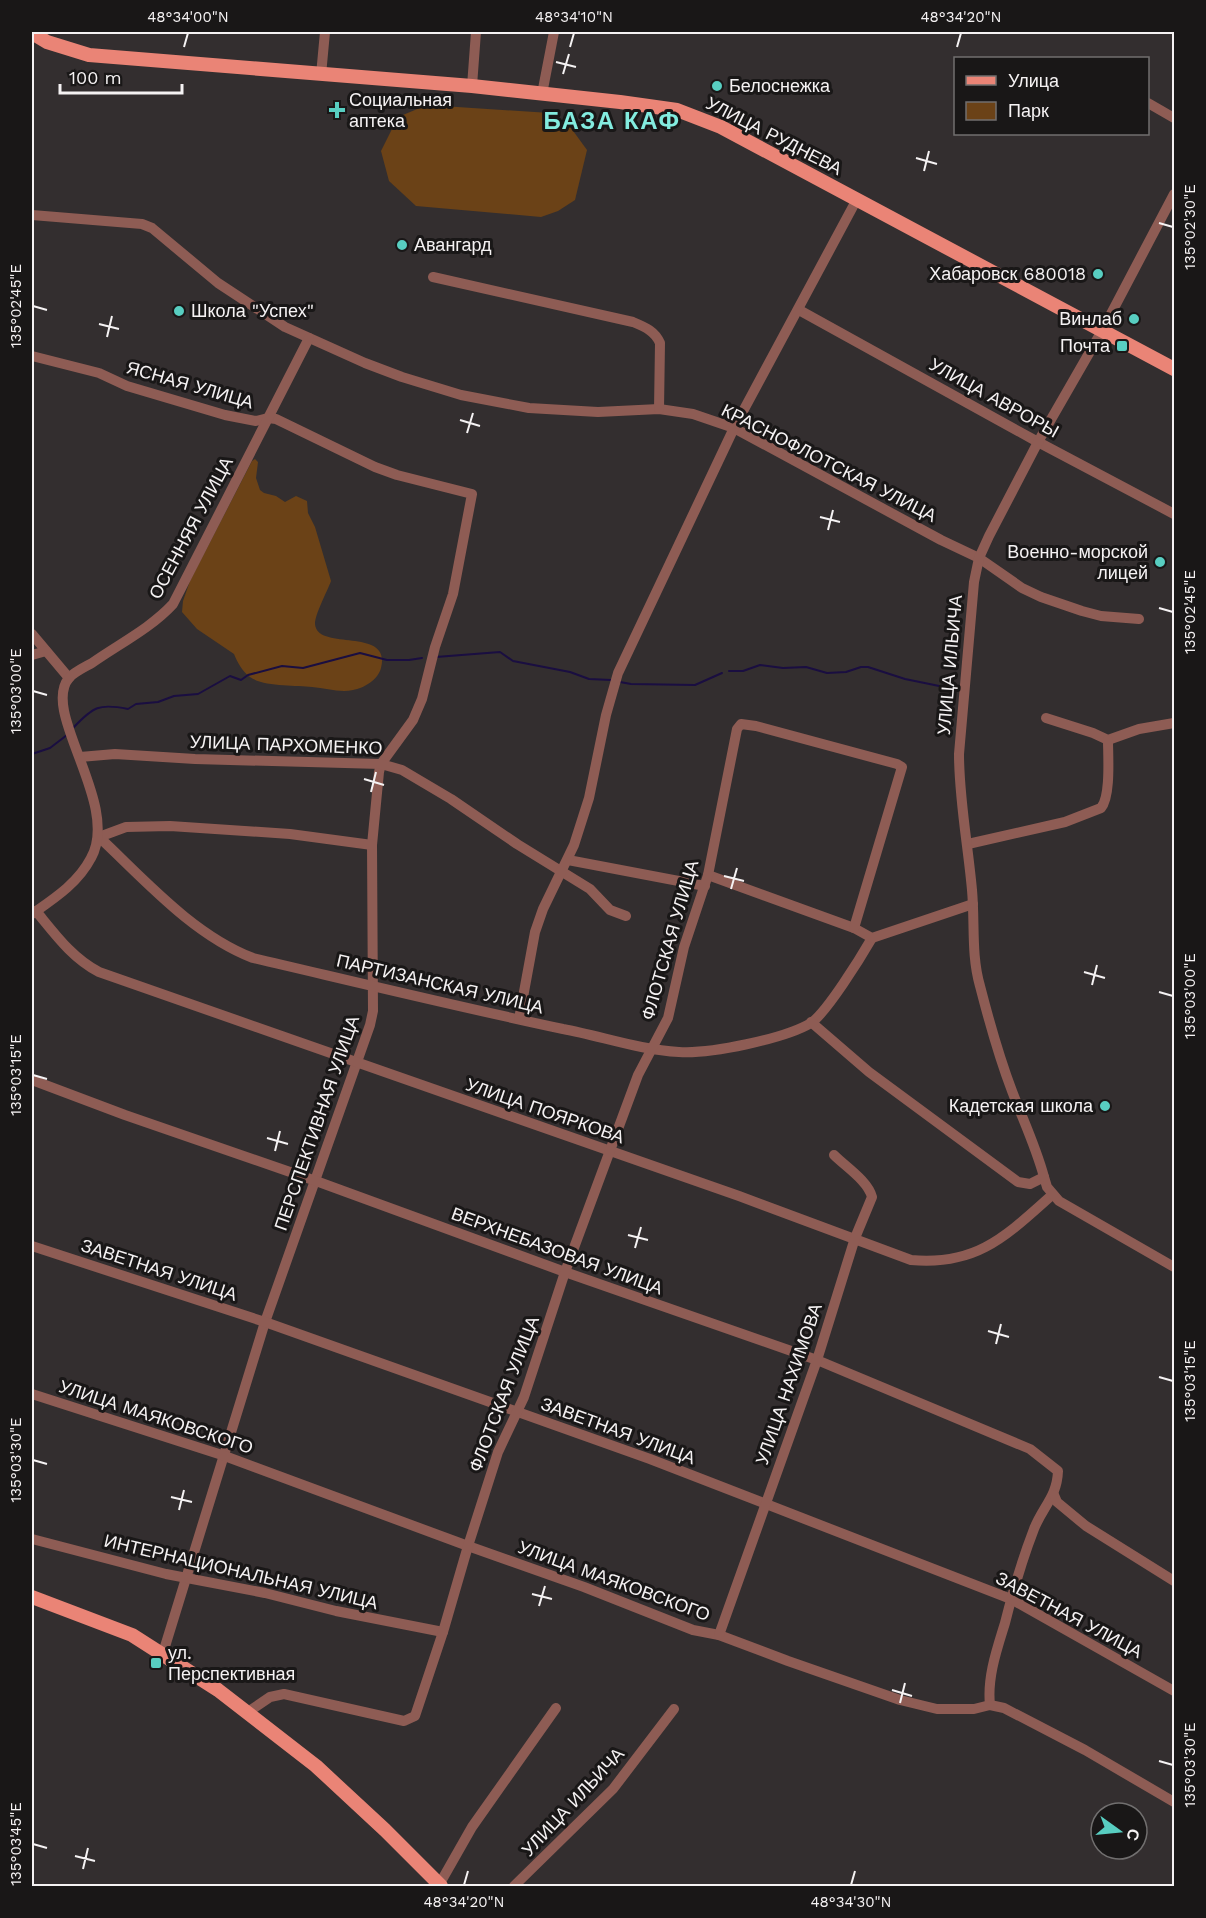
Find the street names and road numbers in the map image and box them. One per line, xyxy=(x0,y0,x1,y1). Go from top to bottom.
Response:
street label: УЛИЦА РУДНЕВА xyxy=(703,92,846,179)
street label: УЛИЦА АВРОРЫ xyxy=(926,353,1063,442)
street label: ЯСНАЯ УЛИЦА xyxy=(124,356,256,413)
street label: КРАСНОФЛОТСКАЯ УЛИЦА xyxy=(718,399,940,526)
street label: ОСЕННЯЯ УЛИЦА xyxy=(144,453,237,602)
street label: УЛИЦА ИЛЬИЧА xyxy=(933,594,966,736)
street label: УЛИЦА ПАРХОМЕНКО xyxy=(189,731,383,758)
street label: ФЛОТСКАЯ УЛИЦА xyxy=(637,857,702,1022)
street label: ПАРТИЗАНСКАЯ УЛИЦА xyxy=(335,949,546,1018)
street label: ПЕРСПЕКТИВНАЯ УЛИЦА xyxy=(270,1012,363,1233)
street label: УЛИЦА ПОЯРКОВА xyxy=(463,1074,627,1148)
street label: ВЕРХНЕБАЗОВАЯ УЛИЦА xyxy=(449,1202,666,1299)
street label: ЗАВЕТНАЯ УЛИЦА xyxy=(78,1234,240,1305)
street label: УЛИЦА НАХИМОВА xyxy=(751,1300,826,1467)
street label: ФЛОТСКАЯ УЛИЦА xyxy=(464,1313,543,1475)
street label: УЛИЦА МАЯКОВСКОГО xyxy=(56,1375,256,1458)
street label: ЗАВЕТНАЯ УЛИЦА xyxy=(538,1393,698,1468)
street label: ИНТЕРНАЦИОНАЛЬНАЯ УЛИЦА xyxy=(102,1530,380,1613)
street label: УЛИЦА МАЯКОВСКОГО xyxy=(515,1536,713,1625)
street label: ЗАВЕТНАЯ УЛИЦА xyxy=(992,1567,1146,1662)
street label: УЛИЦА ИЛЬИЧА xyxy=(517,1743,628,1860)

